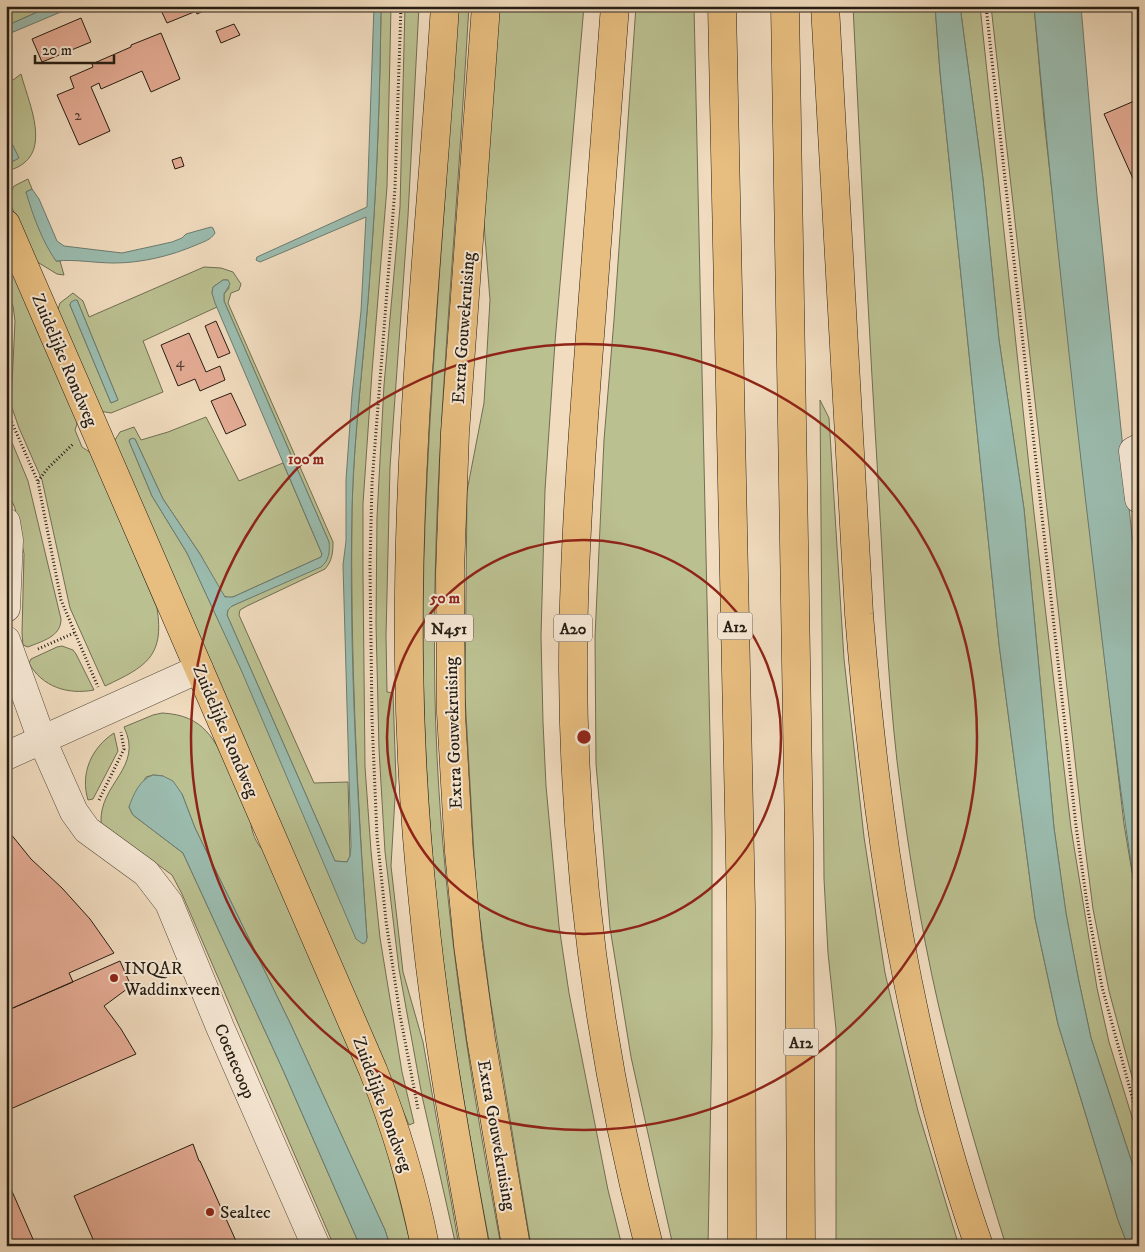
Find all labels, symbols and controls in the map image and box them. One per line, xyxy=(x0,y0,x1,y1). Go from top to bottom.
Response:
scale bar xyxy=(35,32,114,64)
text: 20 m xyxy=(42,41,72,60)
house number: 2 xyxy=(74,106,82,125)
street label: Extra Gouwekruising xyxy=(448,251,480,405)
street label: Zuidelijke Rondweg xyxy=(26,291,102,430)
house number: 4 xyxy=(176,353,185,372)
text: 100 m xyxy=(288,450,325,469)
text: 50 m xyxy=(429,589,461,608)
road number: A12 xyxy=(718,612,752,640)
road number: N451 xyxy=(425,614,473,641)
road number: A20 xyxy=(554,614,592,641)
street label: Extra Gouwekruising xyxy=(440,656,468,809)
street label: Zuidelijke Rondweg xyxy=(187,662,263,801)
centre of rings xyxy=(575,728,593,746)
place label: INQAR Waddinxveen xyxy=(123,958,221,1001)
marker: INQAR Waddinxveen xyxy=(108,972,120,984)
street label: Coenecoop xyxy=(208,1021,260,1102)
road number: A12 xyxy=(784,1028,818,1056)
street label: Zuidelijke Rondweg xyxy=(347,1034,417,1175)
street label: Extra Gouwekruising xyxy=(472,1058,520,1212)
place label: Sealtec xyxy=(220,1202,271,1224)
marker: Sealtec xyxy=(204,1206,216,1218)

